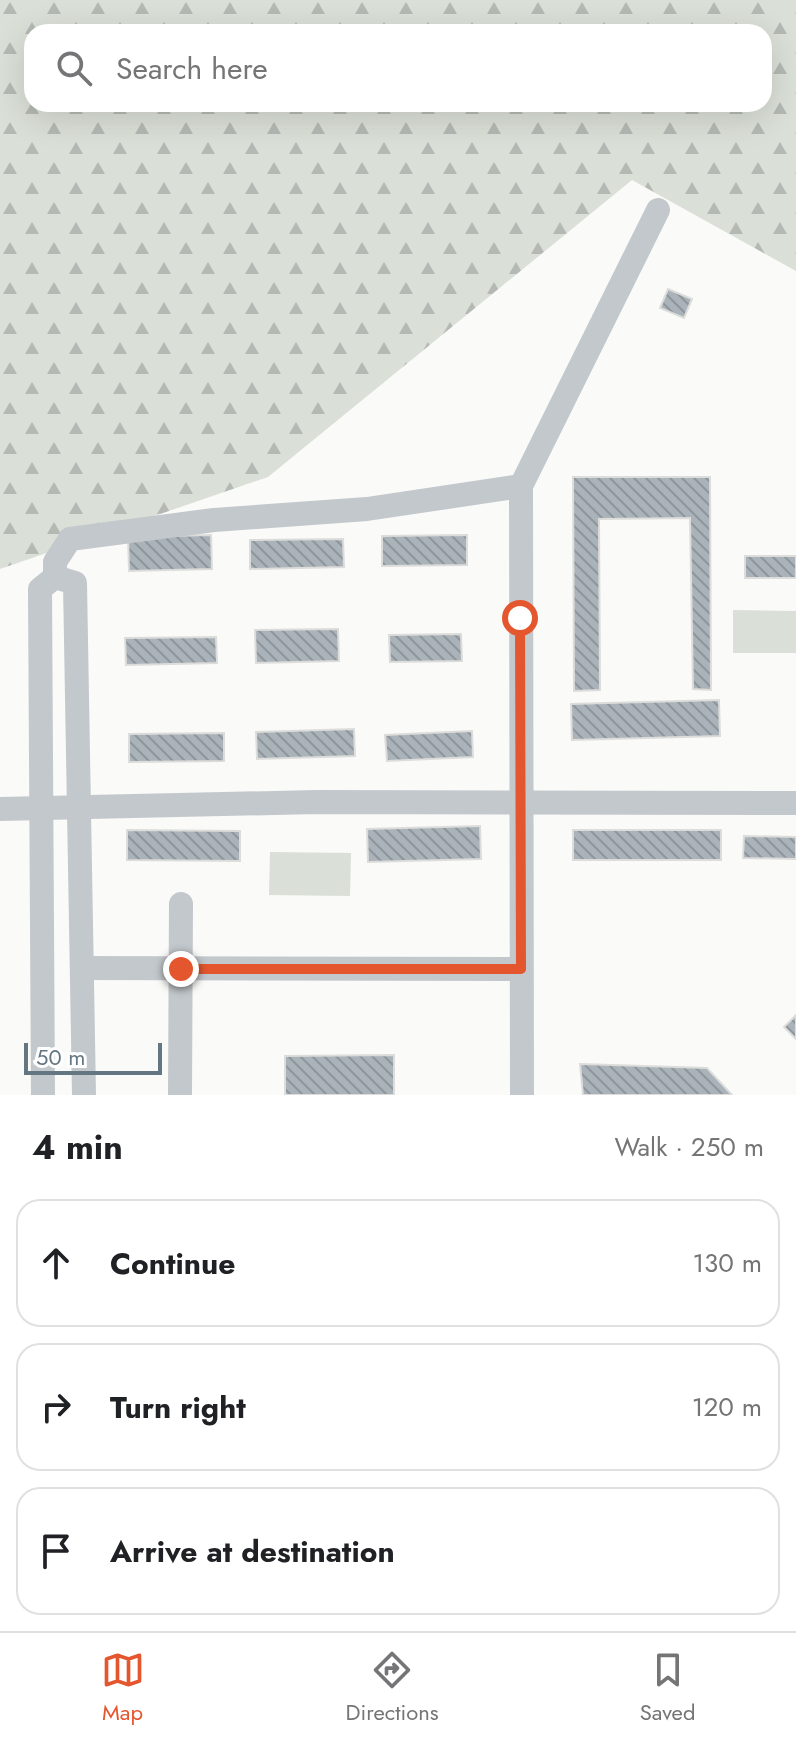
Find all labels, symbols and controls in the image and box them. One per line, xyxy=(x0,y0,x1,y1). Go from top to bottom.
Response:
search box xyxy=(24,24,772,112)
icon: search xyxy=(52,46,96,90)
text: Search here xyxy=(116,47,268,90)
route start xyxy=(502,600,538,636)
route end xyxy=(163,951,199,987)
scale bar xyxy=(24,1039,162,1075)
text: 50 m xyxy=(36,1041,85,1073)
text: 4 min xyxy=(32,1123,123,1172)
text: Walk · 250 m xyxy=(614,1128,764,1166)
icon: ahead xyxy=(34,1241,78,1285)
text: Continue xyxy=(110,1242,236,1285)
text: 130 m xyxy=(692,1244,762,1282)
icon: right xyxy=(34,1385,78,1429)
text: Turn right xyxy=(110,1386,246,1429)
text: 120 m xyxy=(692,1388,762,1426)
icon: arrive xyxy=(34,1529,78,1573)
text: Arrive at destination xyxy=(110,1530,395,1573)
tab: Map xyxy=(101,1648,145,1728)
tab: Directions xyxy=(346,1648,439,1728)
tab: Saved xyxy=(640,1648,695,1728)

